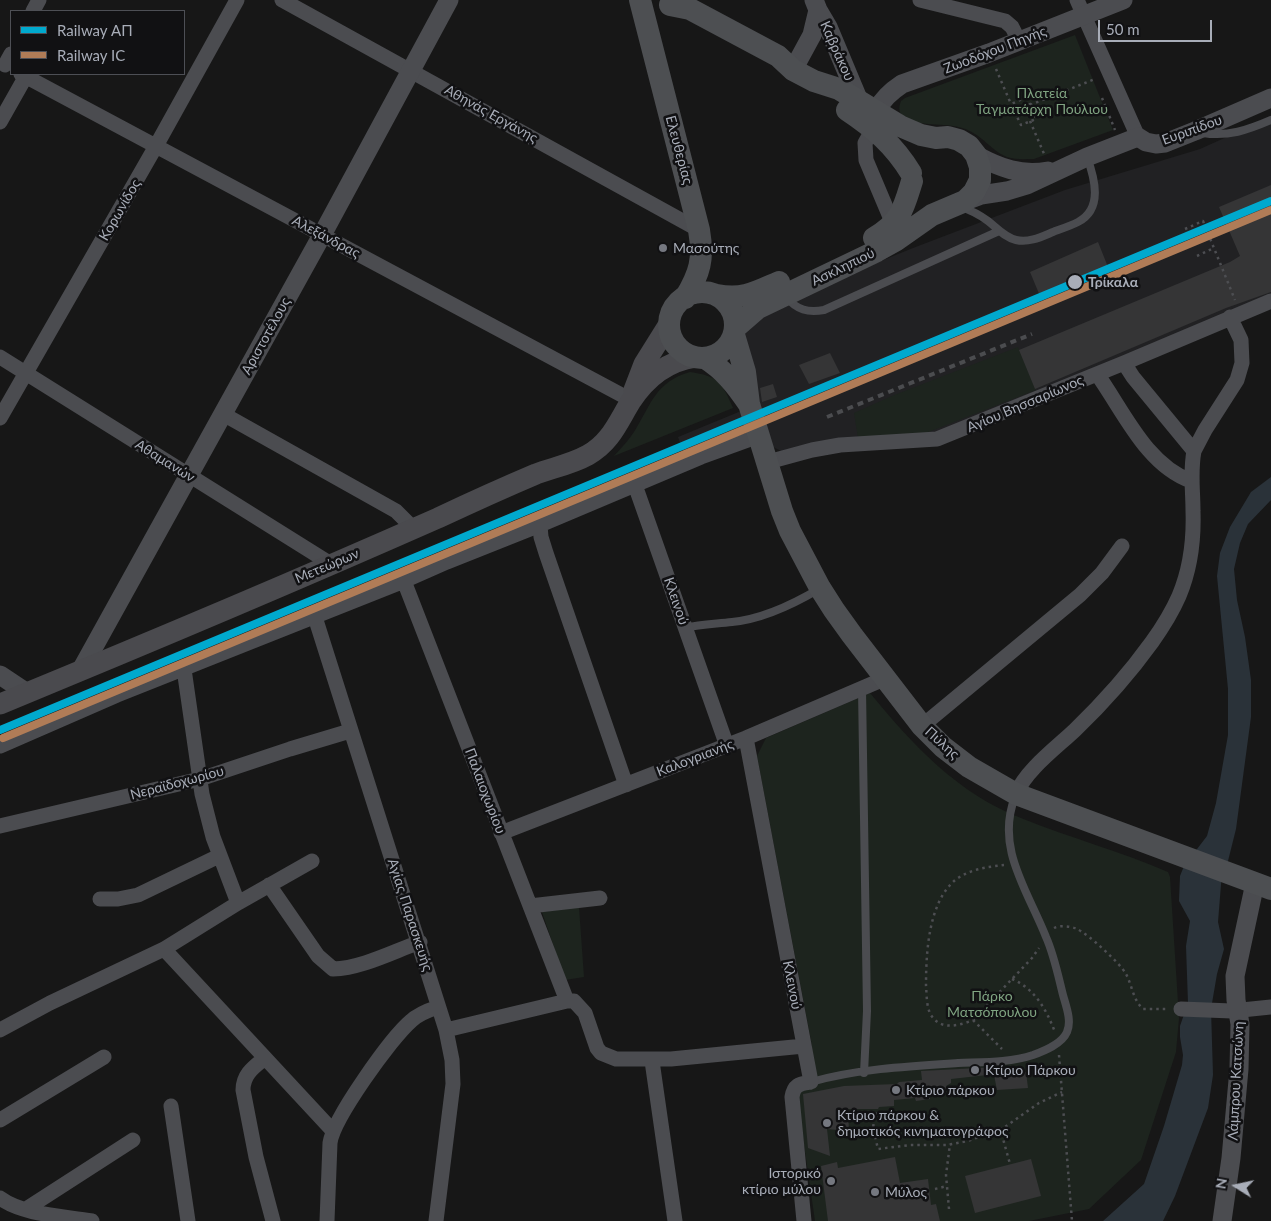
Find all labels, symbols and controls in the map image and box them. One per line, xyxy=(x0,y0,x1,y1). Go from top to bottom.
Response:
legend xyxy=(10,10,185,75)
scale bar xyxy=(1101,10,1215,42)
street label: Καβράκου xyxy=(816,19,858,83)
text: 50 m xyxy=(1106,20,1140,38)
text: Railway ΑΠ xyxy=(57,21,133,39)
street label: Ζωοδόχου Πηγής xyxy=(941,23,1049,77)
text: Railway IC xyxy=(57,46,125,64)
street label: Αθηνάς Εργάνης xyxy=(442,81,540,147)
park label: Πλατεία Ταγματάρχη Πούλιου xyxy=(976,85,1108,118)
street label: Ευριπίδου xyxy=(1160,111,1224,149)
street label: Ελευθερίας xyxy=(662,114,696,186)
street label: Κορωνίδος xyxy=(96,176,144,244)
street label: Αλεξάνδρας xyxy=(289,212,363,262)
place label: Μασούτης xyxy=(673,240,739,256)
marker: Μασούτης xyxy=(657,242,669,254)
street label: Ασκληπιού xyxy=(809,244,877,290)
marker: Τρίκαλα xyxy=(1066,273,1084,291)
place label: Τρίκαλα xyxy=(1088,274,1138,290)
street label: Αριστοτέλους xyxy=(238,294,294,378)
street label: Αγίου Βησσαρίωνος xyxy=(964,372,1086,436)
street label: Αθαμανών xyxy=(132,436,198,486)
street label: Μετεώρων xyxy=(292,545,362,587)
street label: Κλεινού xyxy=(660,575,692,627)
street label: Πύλης xyxy=(922,723,962,763)
street label: Καλογριανής xyxy=(654,736,736,780)
street label: Παλαιοχωρίου xyxy=(461,746,509,836)
street label: Νεραϊδοχωρίου xyxy=(128,762,226,804)
street label: Αγίας Παρασκευής xyxy=(384,857,436,973)
street label: Κλεινού xyxy=(779,959,805,1011)
park label: Πάρκο Ματσόπουλου xyxy=(947,988,1037,1020)
street label: Λάμπρου Κατσώνη xyxy=(1224,1021,1248,1141)
place label: Κτίριο Πάρκου xyxy=(985,1062,1076,1078)
marker: Κτίριο Πάρκου xyxy=(969,1064,981,1076)
place label: Κτίριο πάρκου xyxy=(906,1082,995,1098)
marker: Κτίριο πάρκου xyxy=(890,1084,902,1096)
place label: Κτίριο πάρκου & δημοτικός κινηματογράφος xyxy=(837,1107,1008,1140)
marker: Κτίριο πάρκου & δημοτικός κινηματογράφος xyxy=(821,1117,833,1129)
north arrow xyxy=(1211,1161,1261,1211)
place label: Ιστορικό κτίριο μύλου xyxy=(742,1165,821,1198)
marker: Ιστορικό κτίριο μύλου xyxy=(825,1175,837,1187)
text: N xyxy=(1211,1177,1230,1190)
place label: Μύλος xyxy=(885,1184,927,1200)
marker: Μύλος xyxy=(869,1186,881,1198)

